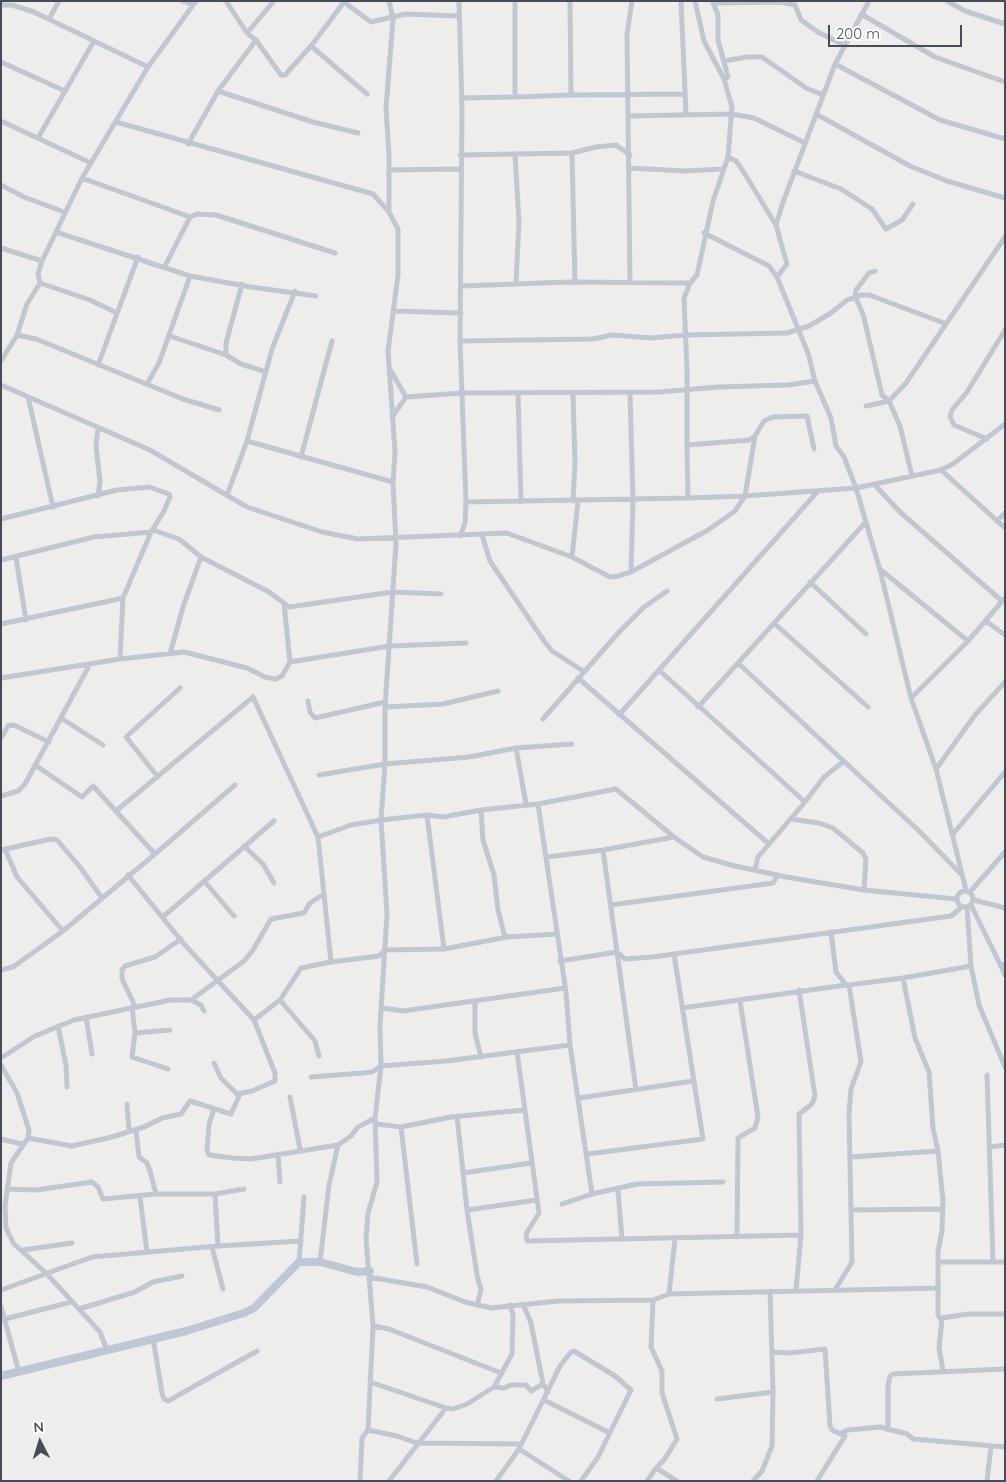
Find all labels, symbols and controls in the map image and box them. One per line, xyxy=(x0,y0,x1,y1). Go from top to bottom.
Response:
scale bar xyxy=(831,15,965,47)
text: 200 m xyxy=(836,24,880,43)
north arrow xyxy=(15,1417,65,1467)
text: N xyxy=(33,1418,45,1436)

